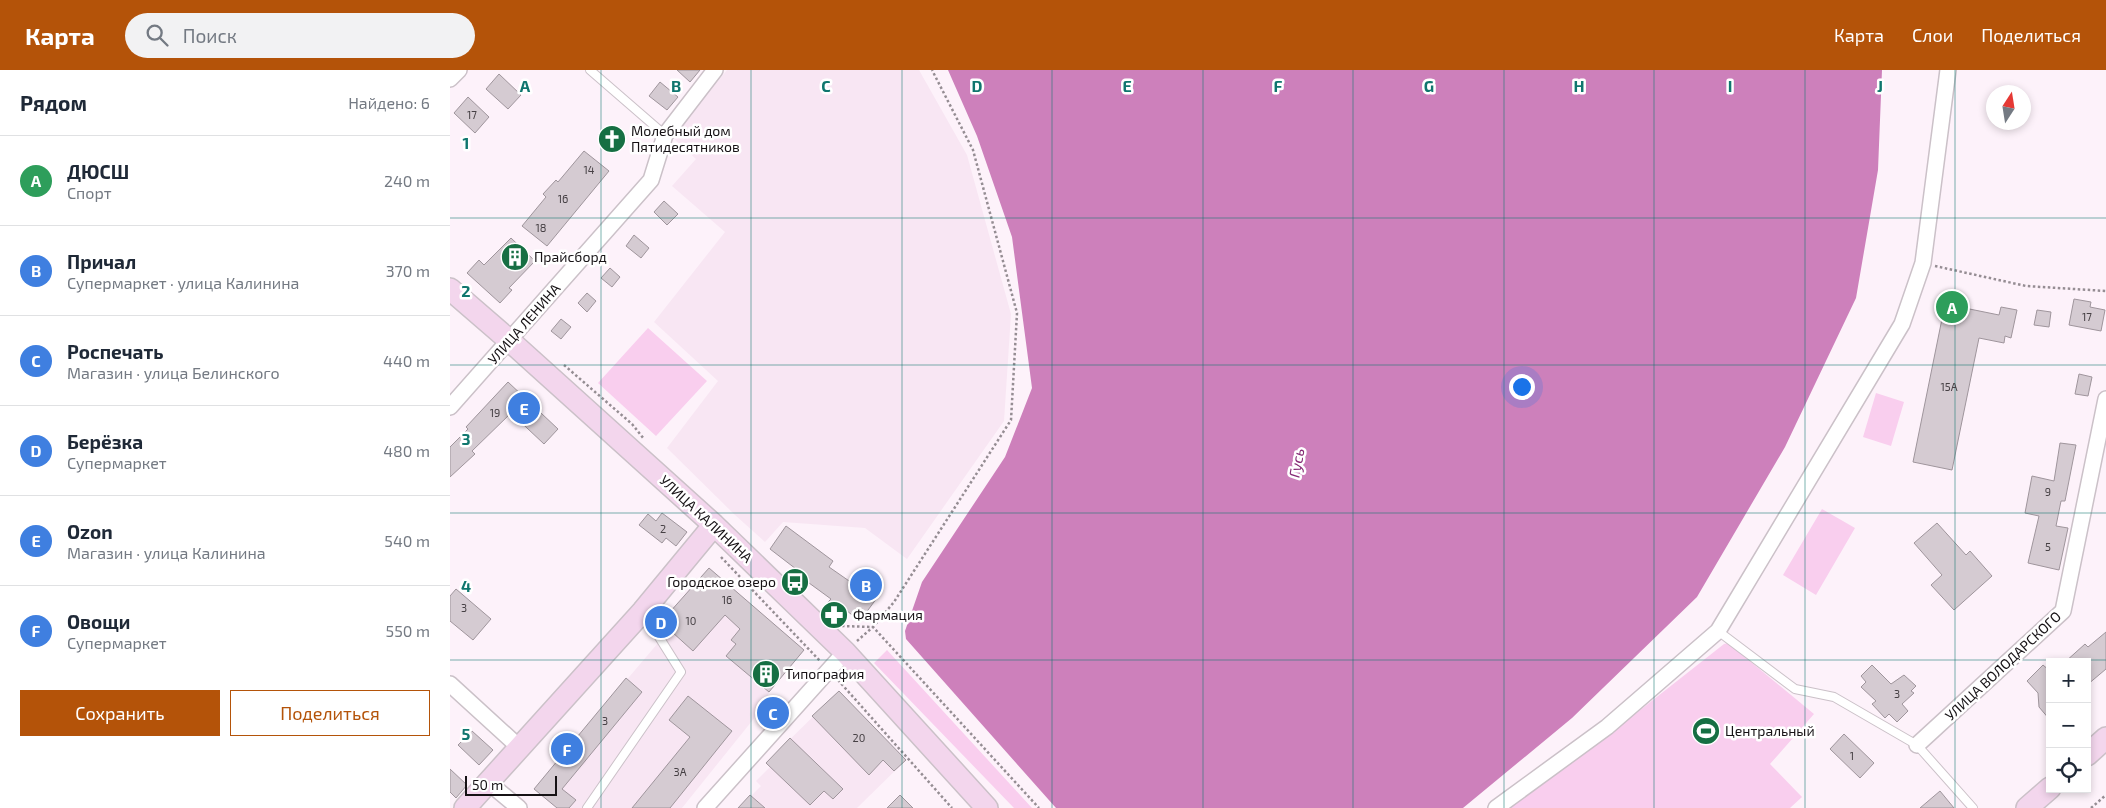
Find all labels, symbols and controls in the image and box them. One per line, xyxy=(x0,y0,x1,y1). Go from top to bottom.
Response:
search box xyxy=(125,13,475,58)
text: Карта xyxy=(25,21,95,50)
icon: search xyxy=(143,21,171,49)
text: Поиск xyxy=(183,24,237,47)
text: Карта xyxy=(1834,24,1884,46)
text: Слои xyxy=(1912,24,1953,46)
text: Поделиться xyxy=(1981,24,2081,46)
text: A xyxy=(520,76,531,95)
text: B xyxy=(671,76,681,95)
text: C xyxy=(821,76,831,95)
text: D xyxy=(972,76,983,95)
text: E xyxy=(1122,76,1132,95)
text: F xyxy=(1274,76,1283,95)
text: G xyxy=(1424,76,1434,95)
text: H xyxy=(1573,76,1585,95)
text: I xyxy=(1728,76,1732,95)
text: J xyxy=(1877,76,1883,95)
north arrow xyxy=(1986,85,2031,130)
text: Рядом xyxy=(20,90,87,115)
text: Найдено: 6 xyxy=(348,93,430,112)
house number: 17 xyxy=(467,108,477,121)
place label: Молебный дом Пятидесятников xyxy=(631,122,740,155)
church icon: Молебный дом Пятидесятников xyxy=(597,124,627,154)
text: 1 xyxy=(463,133,469,152)
text: ДЮСШ xyxy=(67,160,129,183)
house number: 14 xyxy=(583,163,595,176)
text: A xyxy=(31,171,41,190)
text: 240 m xyxy=(384,171,430,190)
text: Спорт xyxy=(67,183,112,202)
house number: 16 xyxy=(558,192,568,205)
house number: 18 xyxy=(535,221,547,234)
building icon: Прайсборд xyxy=(500,242,530,272)
place label: Прайсборд xyxy=(534,248,607,265)
text: Причал xyxy=(67,250,136,273)
text: B xyxy=(31,261,41,280)
text: 370 m xyxy=(386,261,430,280)
text: Супермаркет · улица Калинина xyxy=(67,273,299,292)
street label: УЛИЦА ЛЕНИНА xyxy=(484,280,564,368)
text: 2 xyxy=(461,281,471,300)
pin: A xyxy=(1936,288,1968,326)
house number: 17 xyxy=(2082,310,2092,323)
text: Роспечать xyxy=(67,340,163,363)
text: C xyxy=(31,351,41,370)
text: 440 m xyxy=(383,351,430,370)
text: Магазин · улица Белинского xyxy=(67,363,280,382)
your location xyxy=(1509,374,1535,400)
house number: 15А xyxy=(1940,380,1958,393)
pin: E xyxy=(508,389,540,427)
house number: 19 xyxy=(490,406,500,419)
text: 3 xyxy=(461,429,471,448)
text: Берёзка xyxy=(67,430,143,453)
text: D xyxy=(31,441,41,460)
text: 480 m xyxy=(383,441,430,460)
water label: Гусь xyxy=(1285,447,1307,479)
text: Супермаркет xyxy=(67,453,166,472)
street label: УЛИЦА КАЛИНИНА xyxy=(656,471,756,566)
house number: 9 xyxy=(2045,485,2051,498)
text: Ozon xyxy=(67,520,113,543)
house number: 2 xyxy=(660,522,666,535)
text: E xyxy=(31,531,41,550)
text: 540 m xyxy=(384,531,430,550)
house number: 5 xyxy=(2045,540,2051,553)
text: Магазин · улица Калинина xyxy=(67,543,266,562)
pin: B xyxy=(850,566,882,604)
bus stop icon: Городское озеро xyxy=(780,567,810,597)
place label: Городское озеро xyxy=(667,573,776,590)
text: 4 xyxy=(461,576,471,595)
house number: 16 xyxy=(722,593,732,606)
pharmacy icon: Фармация xyxy=(819,600,849,630)
house number: 3 xyxy=(461,601,467,614)
pin: D xyxy=(645,603,677,641)
place label: Фармация xyxy=(853,606,923,623)
street label: УЛИЦА ВОЛОДАРСКОГО xyxy=(1941,607,2064,724)
text: Овощи xyxy=(67,610,130,633)
house number: 10 xyxy=(685,614,697,627)
text: F xyxy=(32,621,40,640)
text: 550 m xyxy=(386,621,430,640)
text: Супермаркет xyxy=(67,633,166,652)
map controls xyxy=(2046,658,2091,793)
button: + xyxy=(2046,658,2091,703)
building icon: Типография xyxy=(751,659,781,689)
place label: Типография xyxy=(785,665,864,682)
house number: 3 xyxy=(1894,687,1900,700)
button: Сохранить xyxy=(20,690,220,736)
button: Поделиться xyxy=(230,690,430,736)
pin: C xyxy=(757,694,789,732)
button: − xyxy=(2046,703,2091,748)
house number: 3 xyxy=(602,714,608,727)
sports icon: Центральный xyxy=(1691,716,1721,746)
place label: Центральный xyxy=(1725,722,1815,739)
text: 5 xyxy=(462,724,471,743)
pin: F xyxy=(551,730,583,768)
house number: 20 xyxy=(853,731,865,744)
button: locate xyxy=(2046,748,2091,793)
house number: 1 xyxy=(1850,749,1854,762)
house number: 3А xyxy=(674,765,687,778)
scale bar xyxy=(465,773,558,796)
text: 50 m xyxy=(472,776,503,793)

